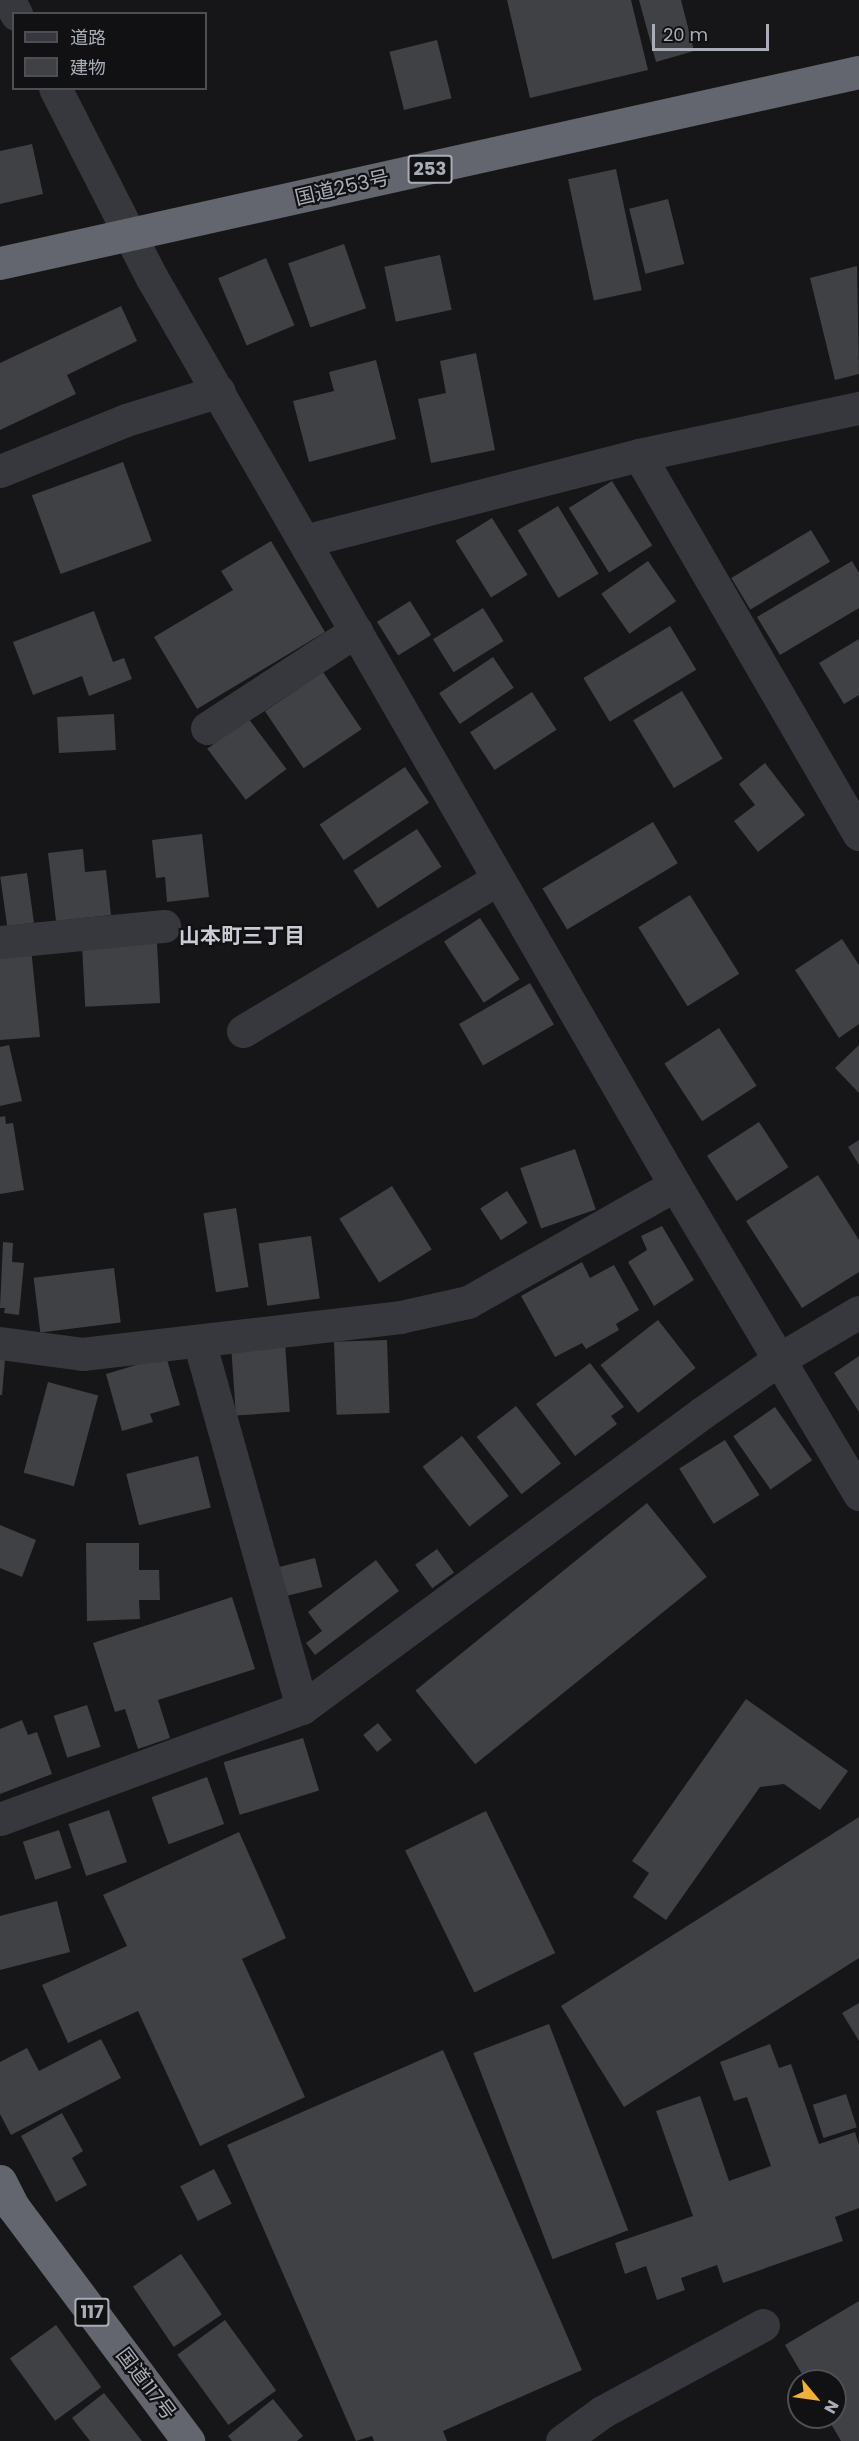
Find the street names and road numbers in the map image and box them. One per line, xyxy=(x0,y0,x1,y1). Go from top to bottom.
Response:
road number: 253 xyxy=(408,154,452,184)
street label: 国道253号 xyxy=(293,166,391,210)
road number: 117 xyxy=(74,2297,110,2327)
street label: 国道117号 xyxy=(111,2343,181,2425)

